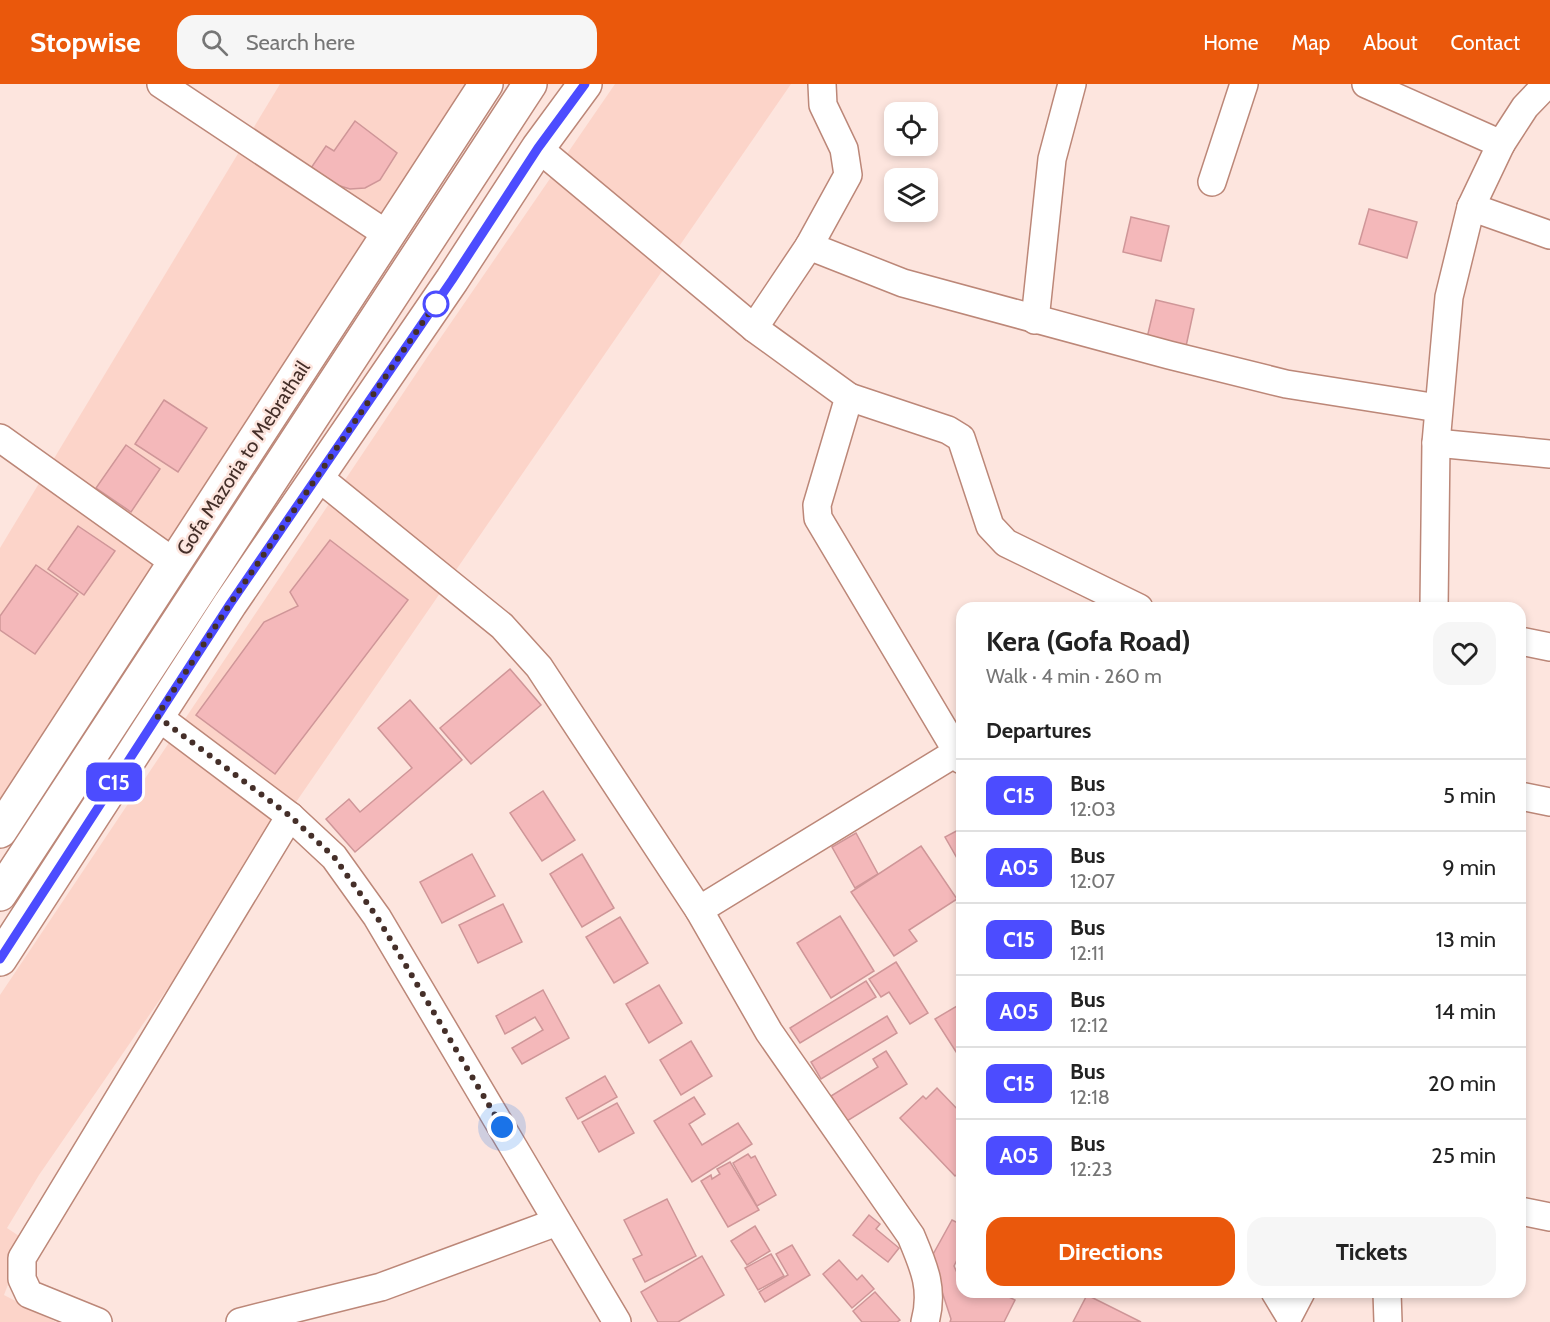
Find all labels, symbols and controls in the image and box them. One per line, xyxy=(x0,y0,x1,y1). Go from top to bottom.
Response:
search box xyxy=(177,15,597,69)
text: Stopwise xyxy=(30,25,141,59)
icon: search xyxy=(198,26,231,59)
text: Search here xyxy=(246,29,355,56)
text: Home xyxy=(1203,30,1259,55)
text: Map xyxy=(1292,30,1330,55)
text: About xyxy=(1363,30,1417,55)
text: Contact xyxy=(1450,30,1520,55)
map controls xyxy=(884,102,938,222)
button: locate xyxy=(884,102,938,156)
button: layers xyxy=(884,168,938,222)
unlabelled marker xyxy=(423,291,449,317)
street label: Gofa Mazoria to Mebrathail xyxy=(171,356,315,560)
button: heart xyxy=(1433,622,1496,685)
text: Kera (Gofa Road) xyxy=(986,624,1191,658)
text: Walk · 4 min · 260 m xyxy=(986,664,1162,688)
text: Departures xyxy=(986,717,1091,744)
line badge: C15 xyxy=(80,762,148,802)
text: C15 xyxy=(98,770,130,795)
text: Bus xyxy=(1070,770,1105,797)
text: 5 min xyxy=(1443,782,1496,809)
text: C15 xyxy=(1003,783,1035,808)
text: 12:03 xyxy=(1070,797,1116,821)
text: Bus xyxy=(1070,842,1105,869)
text: 9 min xyxy=(1442,854,1496,881)
text: A05 xyxy=(999,855,1039,880)
text: 12:07 xyxy=(1070,869,1115,893)
text: Bus xyxy=(1070,914,1105,941)
text: 13 min xyxy=(1436,926,1496,953)
text: C15 xyxy=(1003,927,1035,952)
text: 12:11 xyxy=(1070,941,1104,965)
text: Bus xyxy=(1070,986,1105,1013)
text: 14 min xyxy=(1435,998,1496,1025)
text: A05 xyxy=(999,999,1039,1024)
text: 12:12 xyxy=(1070,1013,1108,1037)
text: Bus xyxy=(1070,1058,1105,1085)
text: 20 min xyxy=(1428,1070,1496,1097)
text: C15 xyxy=(1003,1071,1035,1096)
text: 12:18 xyxy=(1070,1085,1110,1109)
your location xyxy=(487,1112,517,1142)
text: Bus xyxy=(1070,1130,1105,1157)
text: 25 min xyxy=(1431,1142,1496,1169)
text: A05 xyxy=(999,1143,1039,1168)
text: 12:23 xyxy=(1070,1157,1112,1181)
button: Directions xyxy=(986,1217,1235,1286)
button: Tickets xyxy=(1247,1217,1496,1286)

